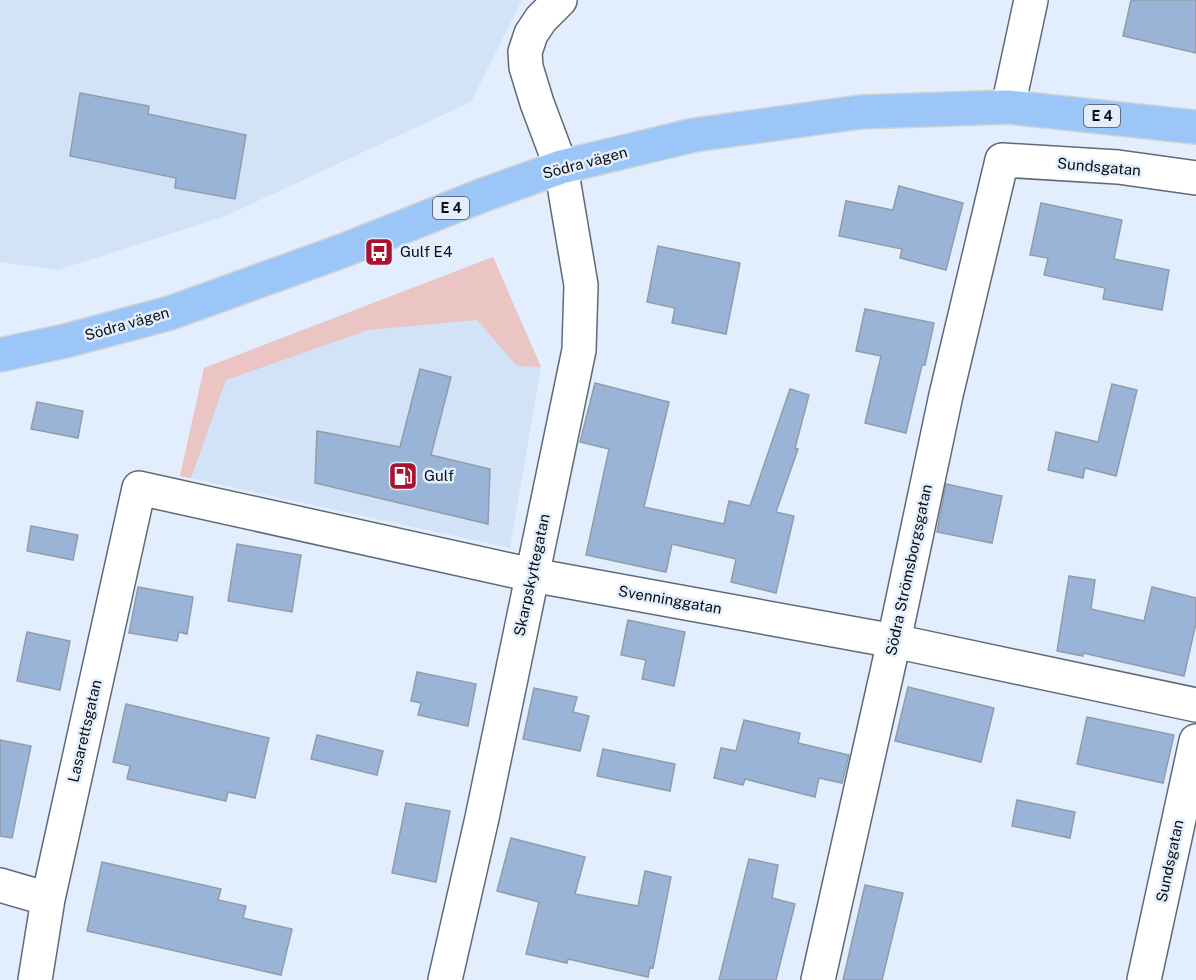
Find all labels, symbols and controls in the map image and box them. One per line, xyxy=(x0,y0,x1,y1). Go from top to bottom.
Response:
road number: E 4 xyxy=(1084,105,1120,127)
street label: Södra vägen xyxy=(541,143,629,182)
street label: Sundsgatan xyxy=(1057,154,1142,179)
road number: E 4 xyxy=(433,197,469,219)
bus stop icon: Gulf E4 xyxy=(363,236,395,268)
place label: Gulf E4 xyxy=(400,243,452,260)
street label: Södra vägen xyxy=(83,303,171,344)
fuel station icon: Gulf xyxy=(387,460,419,492)
place label: Gulf xyxy=(424,467,454,484)
street label: Södra Strömsborgsgatan xyxy=(882,483,935,657)
street label: Skarpskyttegatan xyxy=(510,512,553,638)
street label: Svenninggatan xyxy=(617,582,723,617)
street label: Lasarettsgatan xyxy=(64,678,105,784)
street label: Sundsgatan xyxy=(1152,818,1187,904)

